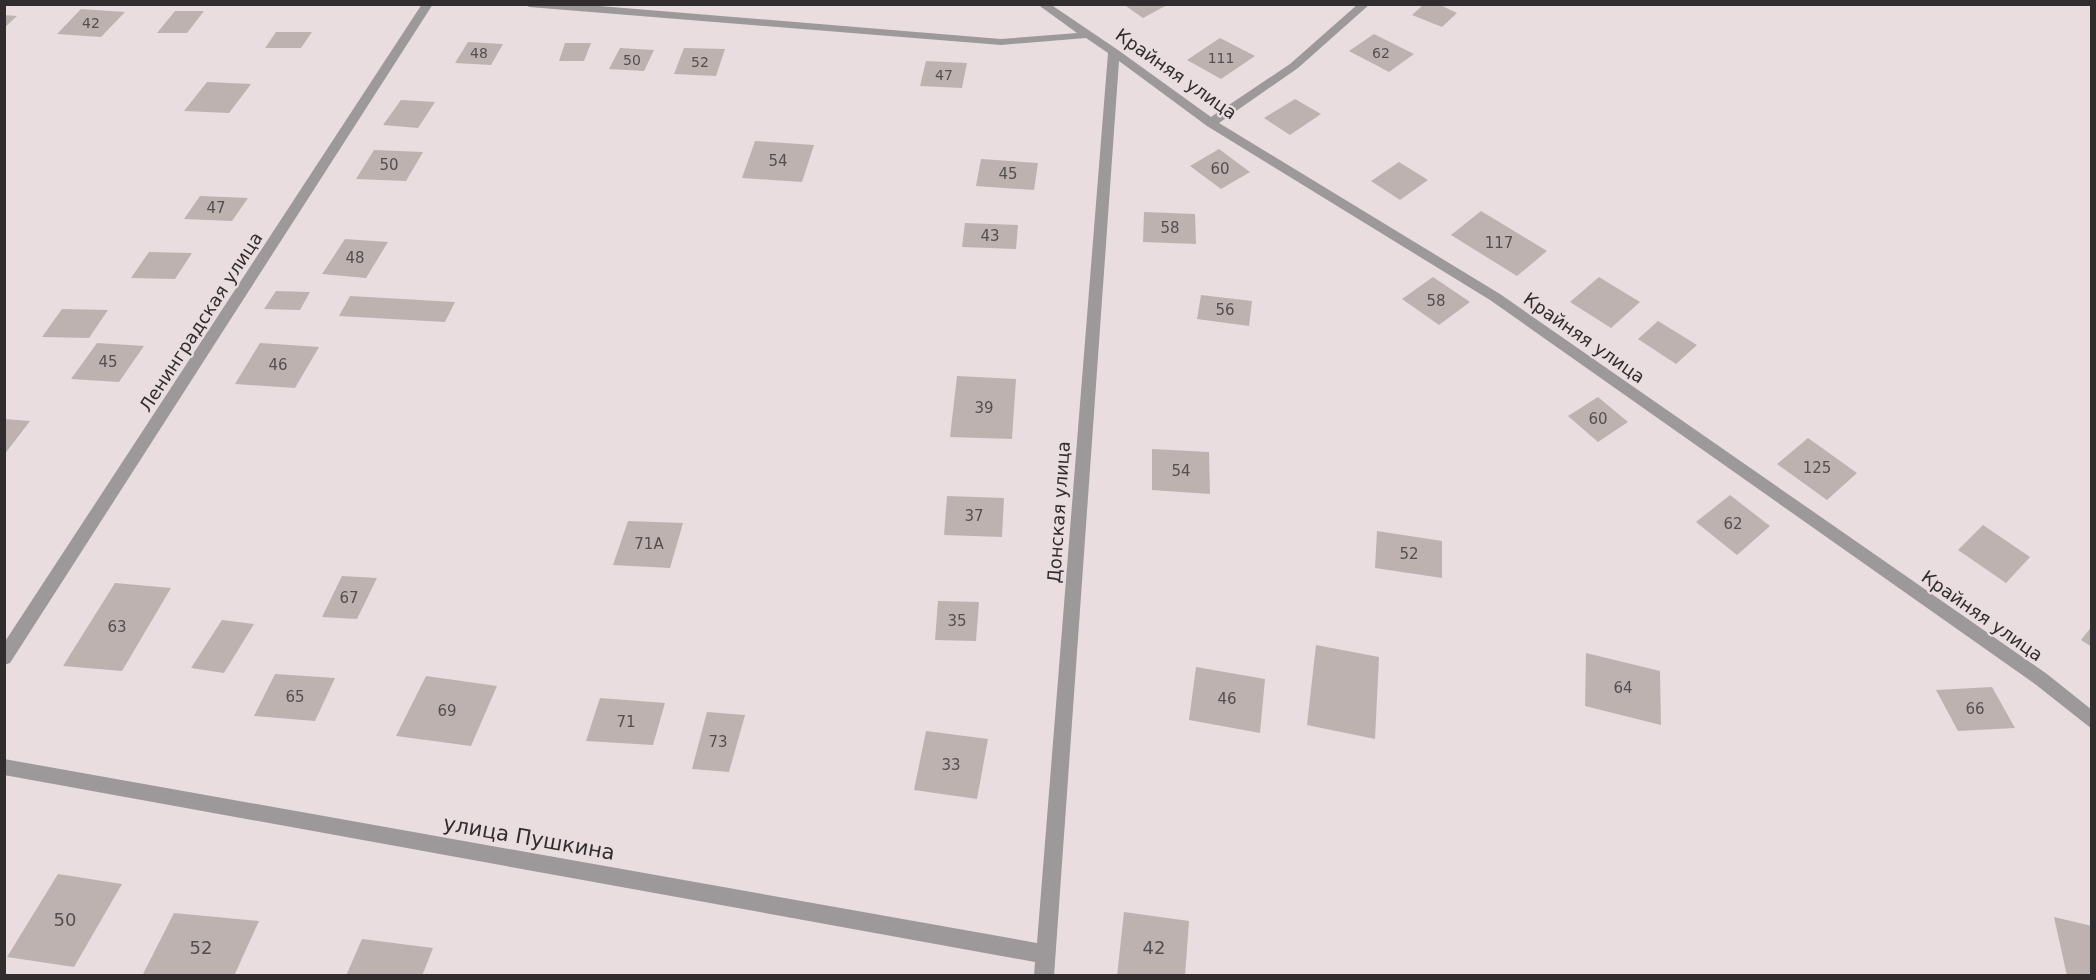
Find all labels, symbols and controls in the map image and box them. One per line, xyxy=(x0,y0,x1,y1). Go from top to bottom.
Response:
house number: 42 xyxy=(82,15,100,31)
street label: Крайняя улица xyxy=(1112,24,1241,123)
house number: 48 xyxy=(470,45,488,61)
house number: 62 xyxy=(1372,45,1390,61)
house number: 111 xyxy=(1208,50,1234,66)
house number: 50 xyxy=(623,52,641,68)
house number: 52 xyxy=(691,54,709,70)
house number: 47 xyxy=(935,67,953,83)
house number: 54 xyxy=(768,152,788,170)
house number: 50 xyxy=(379,156,399,174)
house number: 60 xyxy=(1210,160,1230,178)
house number: 45 xyxy=(998,165,1018,183)
house number: 47 xyxy=(206,199,226,217)
house number: 58 xyxy=(1160,219,1180,237)
house number: 43 xyxy=(980,227,1000,245)
street label: Ленинградская улица xyxy=(135,228,266,415)
house number: 117 xyxy=(1485,234,1513,252)
house number: 48 xyxy=(345,249,365,267)
street label: Крайняя улица xyxy=(1520,288,1649,387)
house number: 58 xyxy=(1426,292,1446,310)
house number: 56 xyxy=(1215,301,1235,319)
house number: 45 xyxy=(98,353,118,371)
house number: 46 xyxy=(268,356,288,374)
house number: 39 xyxy=(974,399,994,417)
house number: 60 xyxy=(1588,410,1608,428)
street label: Донская улица xyxy=(1043,440,1074,584)
house number: 125 xyxy=(1803,459,1831,477)
house number: 54 xyxy=(1171,462,1191,480)
house number: 37 xyxy=(964,507,984,525)
house number: 62 xyxy=(1723,515,1743,533)
house number: 71А xyxy=(634,535,664,553)
house number: 52 xyxy=(1399,545,1419,563)
street label: Крайняя улица xyxy=(1918,566,2047,665)
house number: 67 xyxy=(339,589,359,607)
house number: 35 xyxy=(947,612,967,630)
house number: 63 xyxy=(107,618,127,636)
house number: 64 xyxy=(1613,679,1633,697)
house number: 65 xyxy=(285,688,305,706)
house number: 46 xyxy=(1217,690,1237,708)
house number: 66 xyxy=(1965,700,1985,718)
house number: 69 xyxy=(437,702,457,720)
house number: 71 xyxy=(616,713,636,731)
house number: 73 xyxy=(708,733,728,751)
house number: 33 xyxy=(941,756,961,774)
street label: улица Пушкина xyxy=(441,811,617,865)
house number: 50 xyxy=(54,909,76,930)
house number: 52 xyxy=(190,937,212,958)
house number: 42 xyxy=(1143,937,1165,958)

